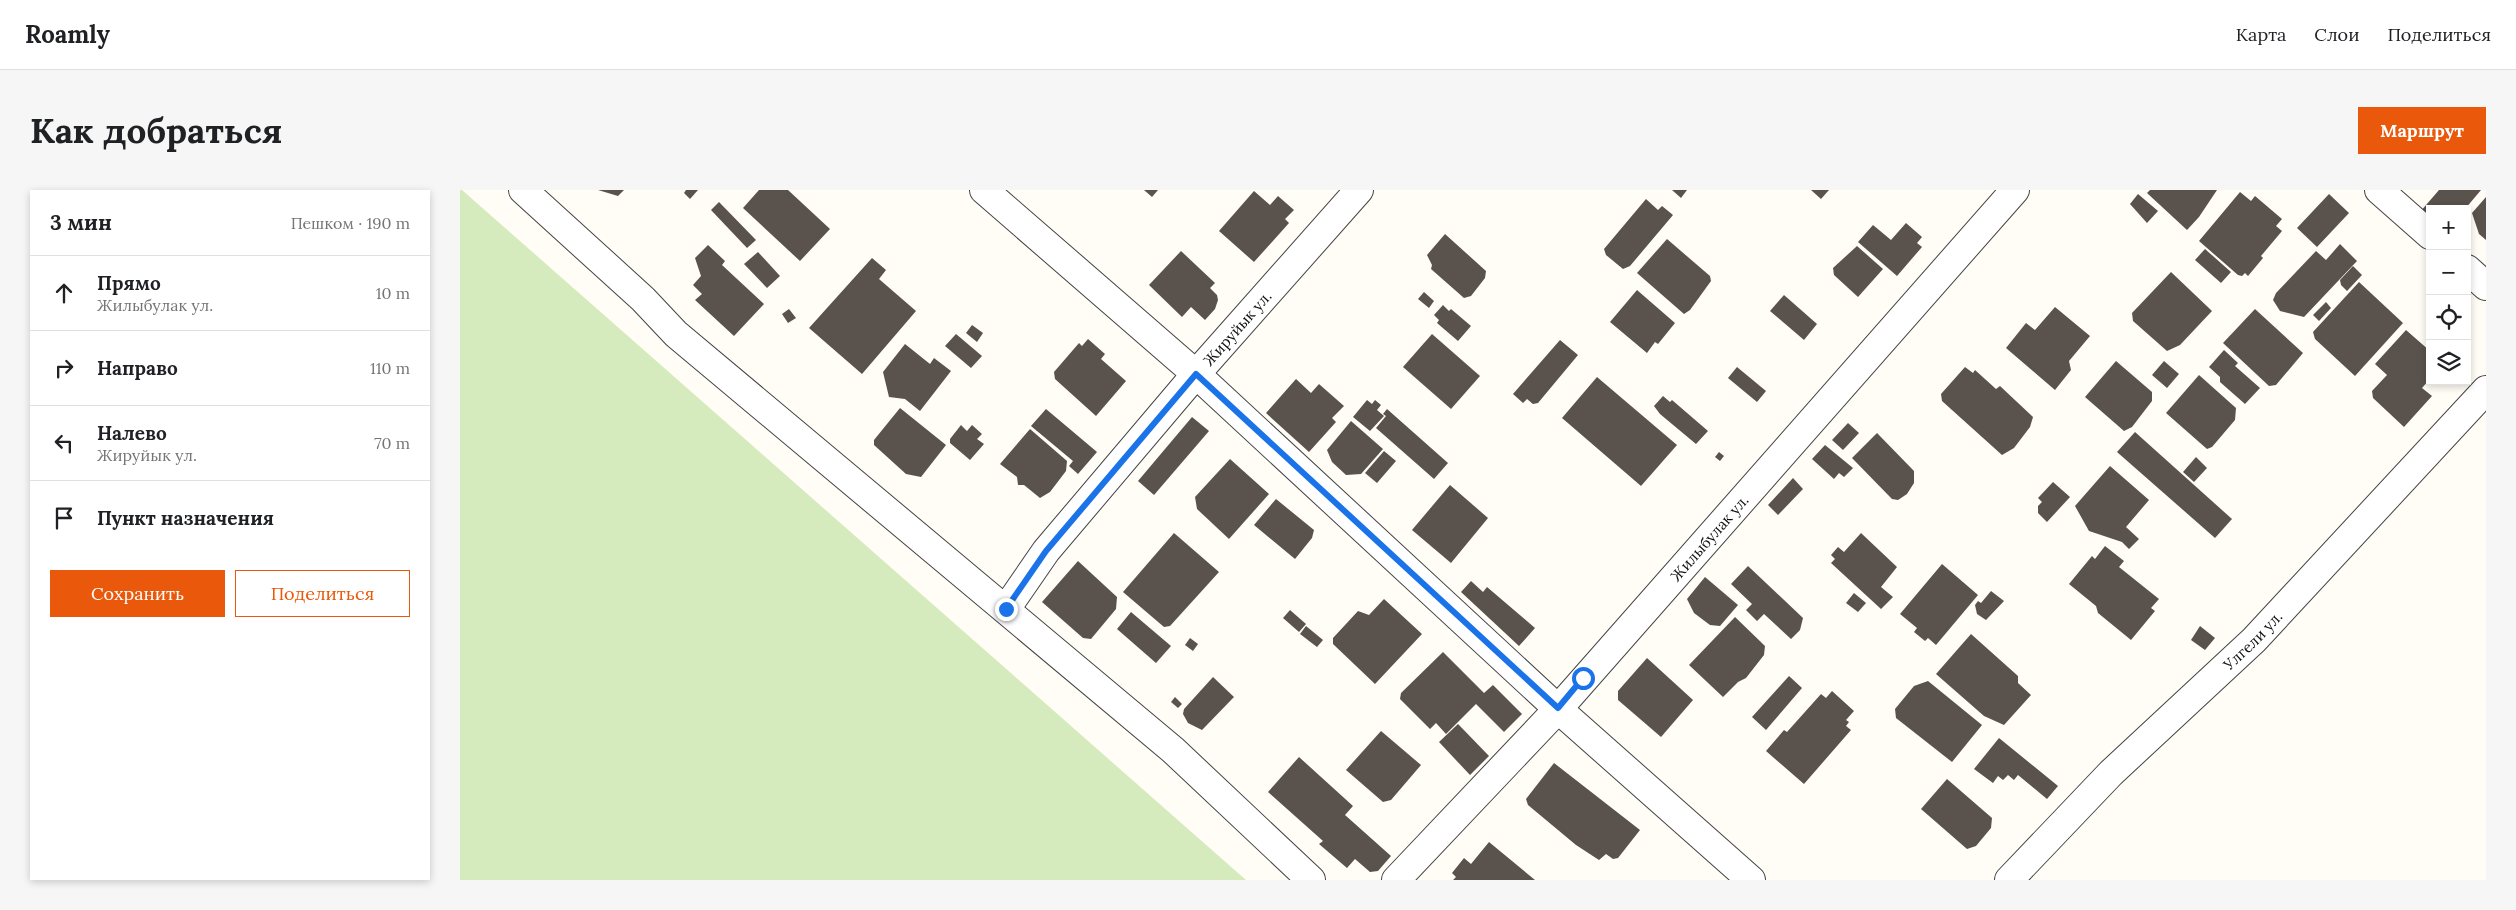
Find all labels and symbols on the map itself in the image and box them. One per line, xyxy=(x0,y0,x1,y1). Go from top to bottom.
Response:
street label: Жируйык ул. xyxy=(1199,287,1275,369)
street label: Жилыбулак ул. xyxy=(1666,490,1752,585)
route end xyxy=(995,598,1018,621)
street label: Улгели ул. xyxy=(2218,607,2286,674)
route start xyxy=(1572,667,1595,690)

